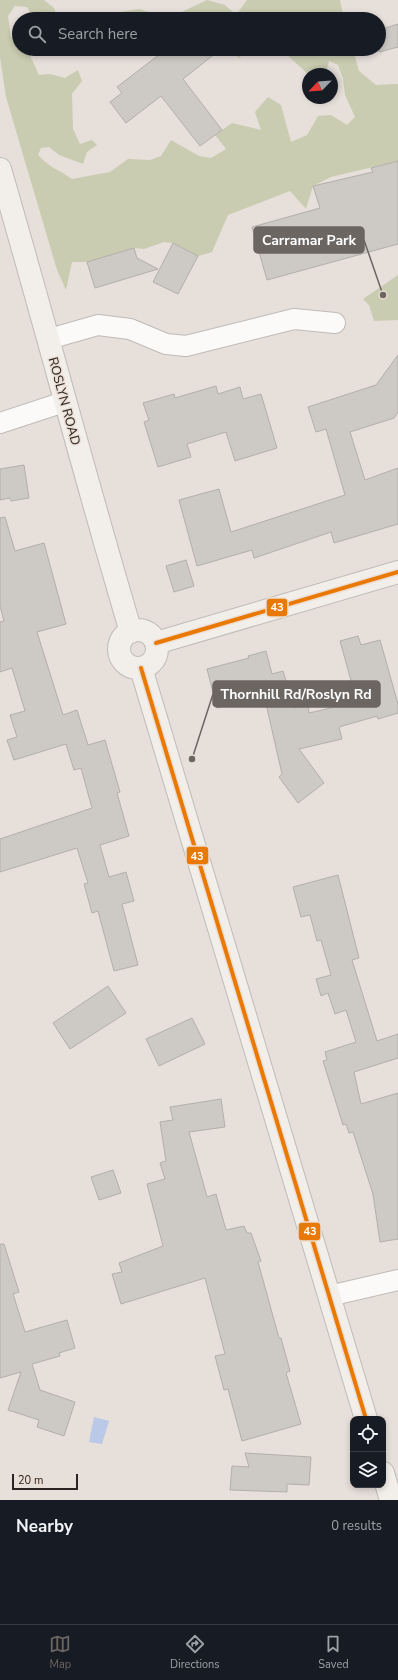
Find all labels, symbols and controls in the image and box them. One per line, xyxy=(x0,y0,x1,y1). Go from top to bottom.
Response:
search box xyxy=(12,12,386,56)
icon: search xyxy=(26,23,48,45)
text: Search here xyxy=(58,24,138,44)
north arrow xyxy=(302,68,338,104)
callout: Carramar Park xyxy=(254,227,364,253)
text: Carramar Park xyxy=(262,231,357,250)
street label: ROSLYN ROAD xyxy=(44,355,84,447)
line badge: 43 xyxy=(266,598,288,617)
text: 43 xyxy=(270,600,284,615)
callout: Thornhill Rd/Roslyn Rd xyxy=(213,681,380,707)
text: Thornhill Rd/Roslyn Rd xyxy=(220,685,372,704)
line badge: 43 xyxy=(186,846,209,865)
text: 43 xyxy=(190,849,204,864)
line badge: 43 xyxy=(298,1222,321,1241)
text: 43 xyxy=(303,1224,317,1239)
map controls xyxy=(350,1416,386,1488)
button: locate xyxy=(350,1416,386,1452)
button: layers xyxy=(350,1452,386,1488)
scale bar xyxy=(12,1472,78,1491)
text: 20 m xyxy=(18,1473,43,1488)
text: Nearby xyxy=(16,1515,73,1538)
text: 0 results xyxy=(331,1517,382,1535)
tab: Map xyxy=(49,1633,71,1672)
tab: Directions xyxy=(170,1633,220,1672)
tab: Saved xyxy=(318,1633,349,1672)

